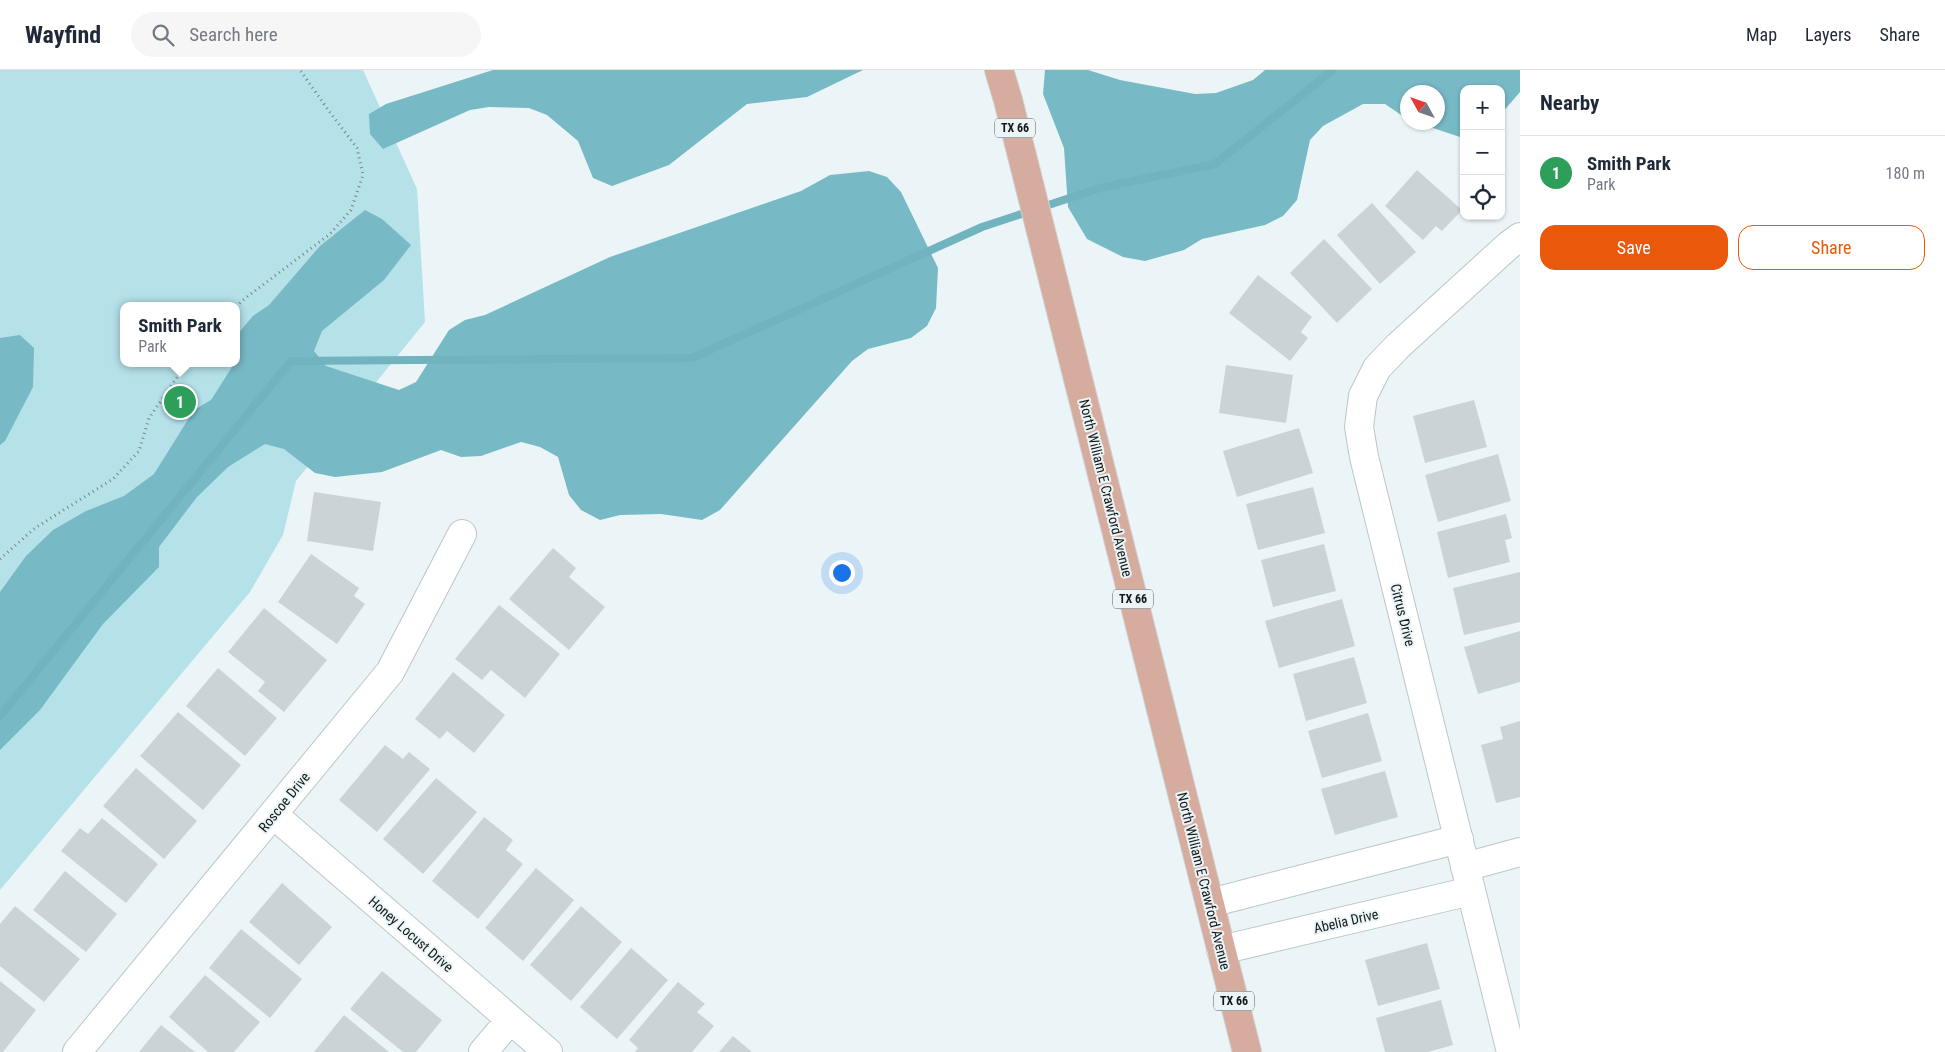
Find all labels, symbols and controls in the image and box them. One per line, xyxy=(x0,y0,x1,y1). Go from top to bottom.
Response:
search box xyxy=(131,12,481,57)
text: Wayfind xyxy=(25,21,101,49)
icon: search xyxy=(149,21,177,49)
text: Search here xyxy=(189,23,278,46)
text: Map xyxy=(1746,24,1777,45)
text: Layers xyxy=(1805,24,1852,45)
text: Share xyxy=(1880,24,1920,45)
north arrow xyxy=(1400,85,1445,130)
map controls xyxy=(1460,85,1505,220)
button: + xyxy=(1460,85,1505,130)
text: Nearby xyxy=(1540,91,1599,115)
road number: TX 66 xyxy=(995,118,1035,138)
button: − xyxy=(1460,130,1505,175)
text: Smith Park xyxy=(1587,152,1671,175)
text: 1 xyxy=(1552,164,1560,183)
text: 180 m xyxy=(1886,164,1925,183)
button: locate xyxy=(1460,175,1505,220)
text: Park xyxy=(1587,175,1616,194)
button: Save xyxy=(1540,225,1728,270)
button: Share xyxy=(1738,225,1925,270)
popup xyxy=(120,302,240,367)
text: Smith Park xyxy=(138,314,222,337)
text: Park xyxy=(138,337,167,356)
pin: 1 xyxy=(164,383,196,421)
street label: North William E Crawford Avenue xyxy=(1076,398,1136,579)
your location xyxy=(829,560,855,586)
street label: Citrus Drive xyxy=(1388,582,1419,648)
road number: TX 66 xyxy=(1113,590,1153,608)
street label: Roscoe Drive xyxy=(255,769,313,835)
street label: North William E Crawford Avenue xyxy=(1174,791,1234,972)
street label: Honey Locust Drive xyxy=(366,893,457,975)
street label: Abelia Drive xyxy=(1312,906,1380,936)
road number: TX 66 xyxy=(1214,991,1254,1010)

